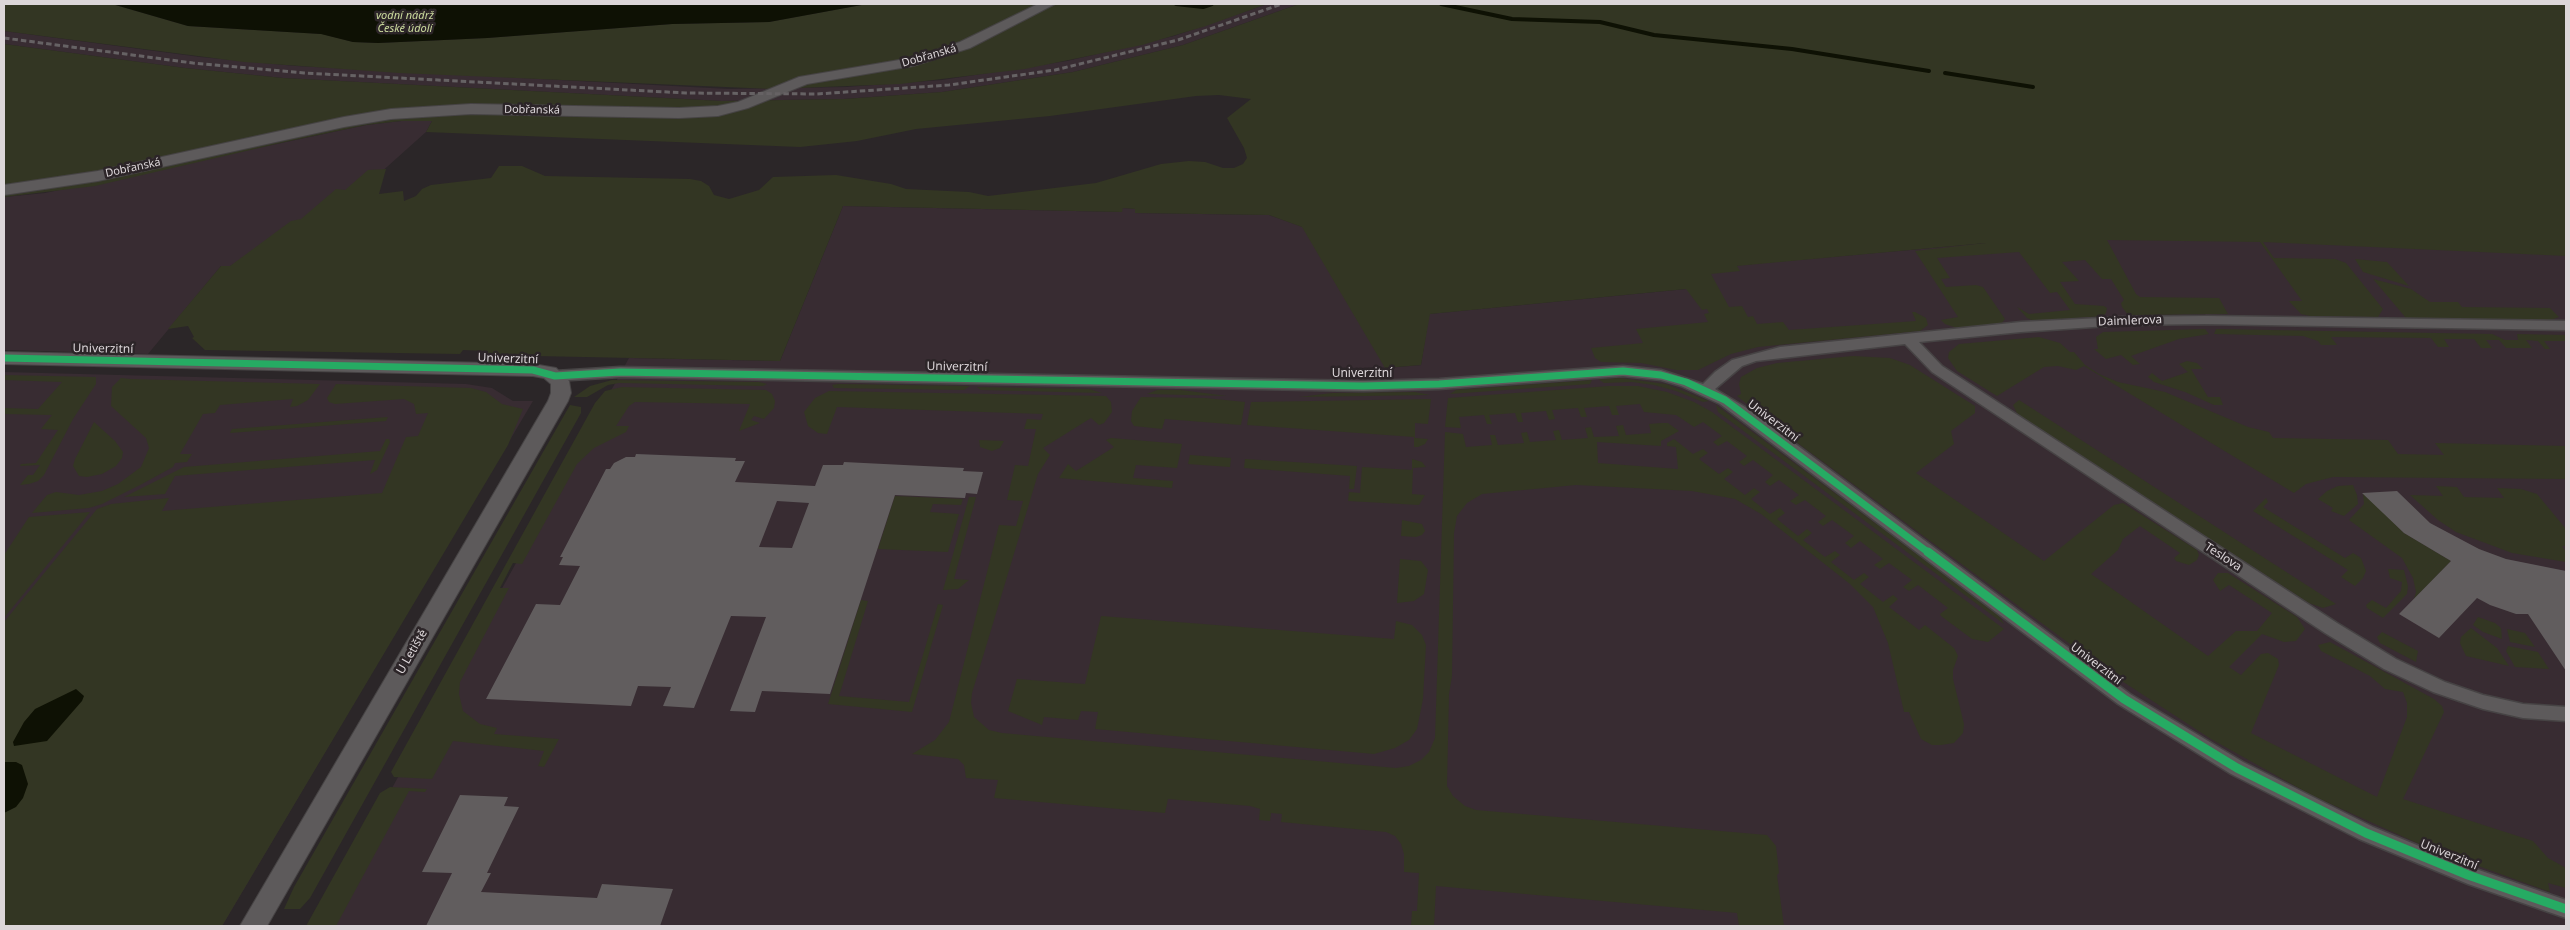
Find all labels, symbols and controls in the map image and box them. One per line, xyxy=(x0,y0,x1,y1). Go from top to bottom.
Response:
water label: vodní nádrž České údolí xyxy=(376,9,434,35)
street label: Dobřanská xyxy=(900,42,958,70)
street label: Dobřanská xyxy=(504,103,560,117)
street label: Dobřanská xyxy=(104,156,162,180)
street label: Daimlerova xyxy=(2098,313,2162,329)
street label: Univerzitní xyxy=(73,341,133,357)
street label: Univerzitní xyxy=(477,351,539,367)
street label: Univerzitní xyxy=(927,359,987,375)
street label: Univerzitní xyxy=(1332,367,1392,381)
street label: Univerzitní xyxy=(1744,397,1802,445)
street label: Teslova xyxy=(2202,540,2244,574)
street label: U Letiště xyxy=(393,627,431,677)
street label: Univerzitní xyxy=(2067,640,2125,688)
street label: Univerzitní xyxy=(2418,837,2480,873)

